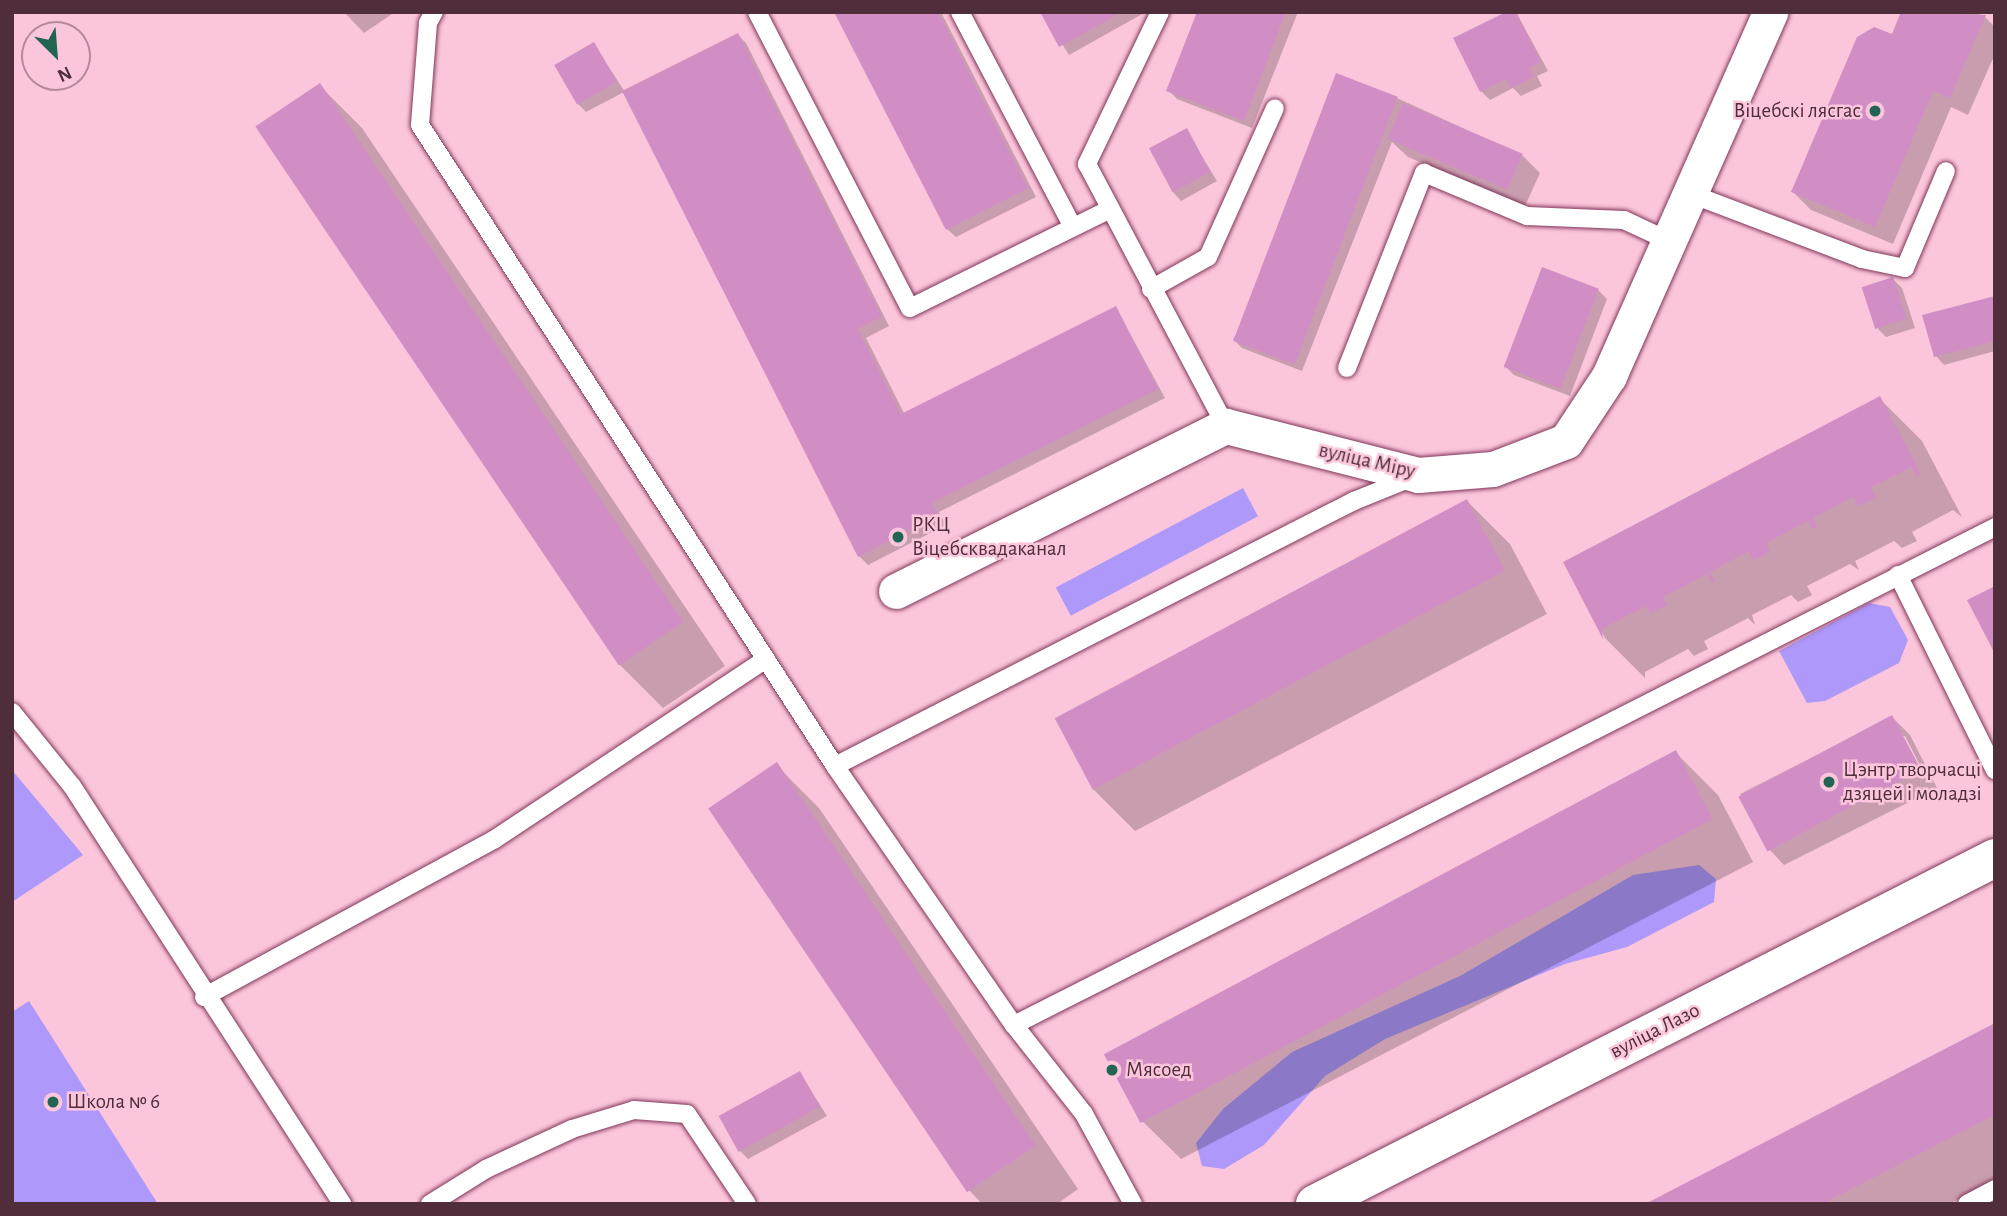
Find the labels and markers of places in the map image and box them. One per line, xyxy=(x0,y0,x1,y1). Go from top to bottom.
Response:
place label: Віцебскі лясгас xyxy=(1734,98,1861,124)
marker: Віцебскі лясгас xyxy=(1867,103,1883,119)
place label: РКЦ Віцебсквадаканал xyxy=(912,512,1067,562)
marker: РКЦ Віцебсквадаканал xyxy=(890,529,906,545)
place label: Цэнтр творчасці дзяцей і моладзі xyxy=(1843,757,1982,807)
marker: Цэнтр творчасці дзяцей і моладзі xyxy=(1821,774,1837,790)
place label: Мясоед xyxy=(1126,1057,1192,1083)
marker: Мясоед xyxy=(1104,1062,1120,1078)
place label: Школа № 6 xyxy=(67,1089,160,1115)
marker: Школа № 6 xyxy=(45,1094,61,1110)

